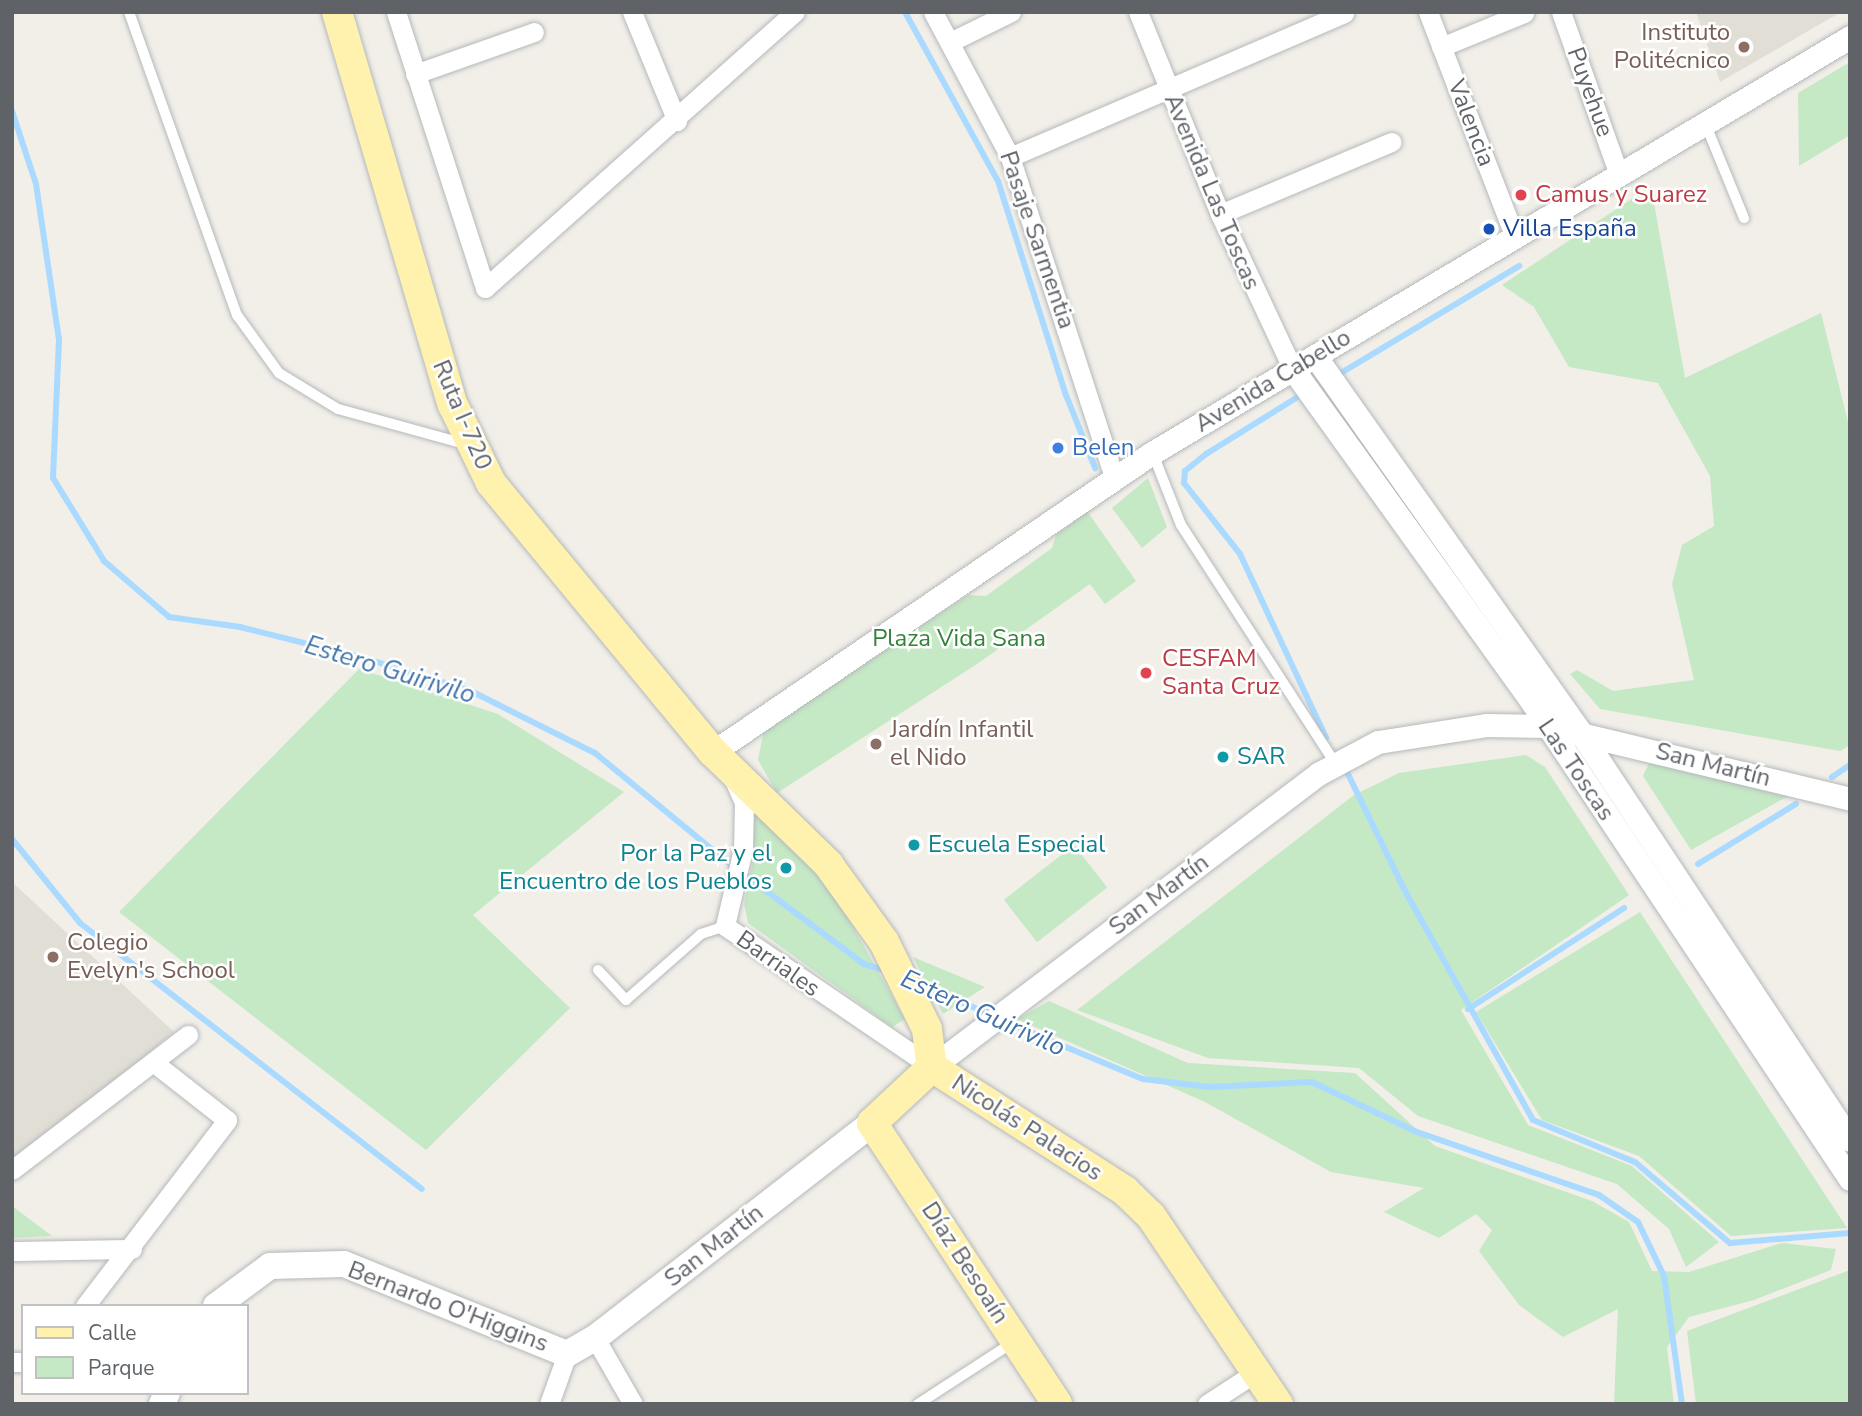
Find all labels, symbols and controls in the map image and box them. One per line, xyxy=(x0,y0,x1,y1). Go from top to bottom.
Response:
place label: Instituto Politécnico xyxy=(1614,19,1730,75)
marker: Instituto Politécnico xyxy=(1736,39,1752,55)
street label: Puyehue xyxy=(1561,43,1619,141)
street label: Valencia xyxy=(1441,76,1501,170)
street label: Avenida Las Toscas xyxy=(1158,90,1266,294)
street label: Pasaje Sarmentia xyxy=(993,147,1081,333)
place label: Camus y Suarez xyxy=(1535,181,1707,209)
marker: Camus y Suarez xyxy=(1513,187,1529,203)
place label: Villa España xyxy=(1503,215,1637,243)
marker: Villa España xyxy=(1481,221,1497,237)
street label: Avenida Cabello xyxy=(1190,323,1356,439)
street label: Ruta I-720 xyxy=(426,356,498,474)
place label: Belen xyxy=(1072,434,1134,462)
marker: Belen xyxy=(1050,440,1066,456)
park label: Plaza Vida Sana xyxy=(872,625,1046,653)
water label: Estero Guirivilo xyxy=(301,629,479,711)
place label: CESFAM Santa Cruz xyxy=(1162,645,1280,701)
marker: CESFAM Santa Cruz xyxy=(1136,663,1156,683)
street label: Las Toscas xyxy=(1532,714,1620,826)
place label: Jardín Infantil el Nido xyxy=(890,716,1033,772)
marker: Jardín Infantil el Nido xyxy=(868,736,884,752)
street label: San Martín xyxy=(1653,737,1773,793)
place label: SAR xyxy=(1237,743,1285,771)
marker: SAR xyxy=(1215,749,1231,765)
place label: Escuela Especial xyxy=(928,831,1105,859)
marker: Escuela Especial xyxy=(906,837,922,853)
place label: Por la Paz y el Encuentro de los Pueblos xyxy=(499,840,772,896)
street label: San Martín xyxy=(1103,848,1215,942)
marker: Por la Paz y el Encuentro de los Pueblos xyxy=(778,860,794,876)
street label: Barriales xyxy=(731,925,825,1003)
place label: Colegio Evelyn's School xyxy=(67,929,235,985)
marker: Colegio Evelyn's School xyxy=(45,949,61,965)
water label: Estero Guirivilo xyxy=(896,963,1070,1063)
street label: Nicolás Palacios xyxy=(946,1069,1108,1187)
street label: Díaz Besoaín xyxy=(915,1197,1015,1329)
street label: San Martín xyxy=(659,1199,769,1293)
street label: Bernardo O'Higgins xyxy=(344,1256,552,1358)
legend xyxy=(21,1304,248,1395)
text: Calle xyxy=(88,1319,136,1347)
text: Parque xyxy=(88,1354,155,1382)

